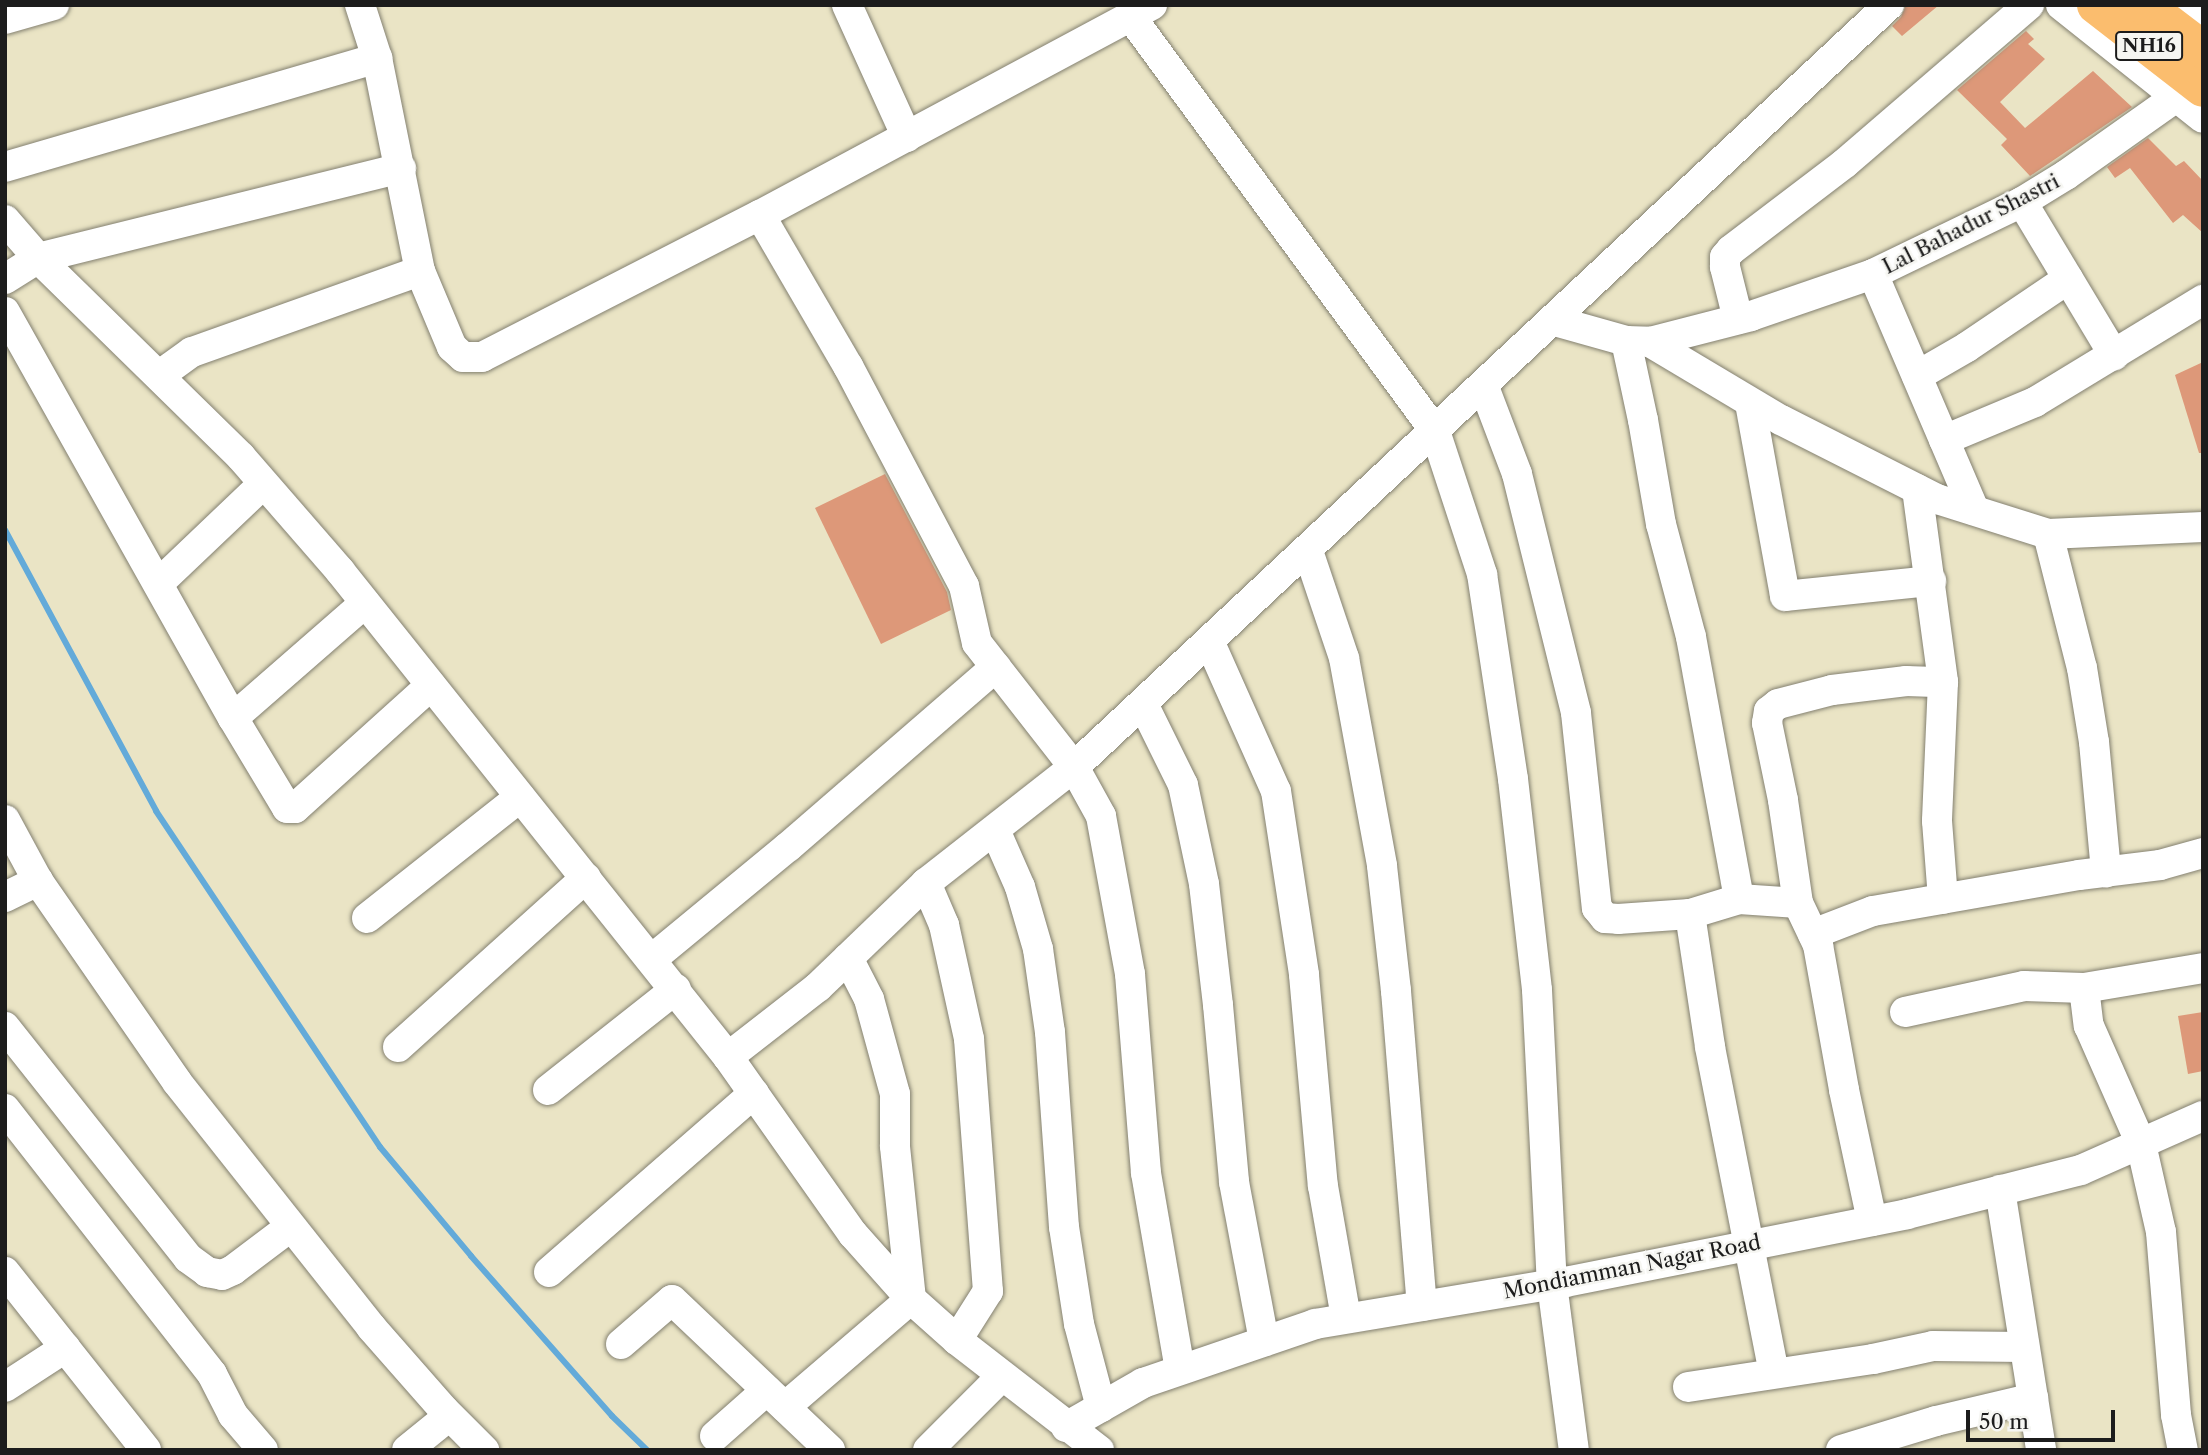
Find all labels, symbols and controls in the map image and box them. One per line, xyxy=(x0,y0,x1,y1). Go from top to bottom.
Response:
road number: NH16 xyxy=(2114,30,2184,61)
street label: Lal Bahadur Shastri xyxy=(1878,168,2064,280)
street label: Mondiamman Nagar Road xyxy=(1501,1230,1763,1304)
scale bar xyxy=(1970,1396,2119,1440)
text: 50 m xyxy=(1979,1409,2029,1434)

